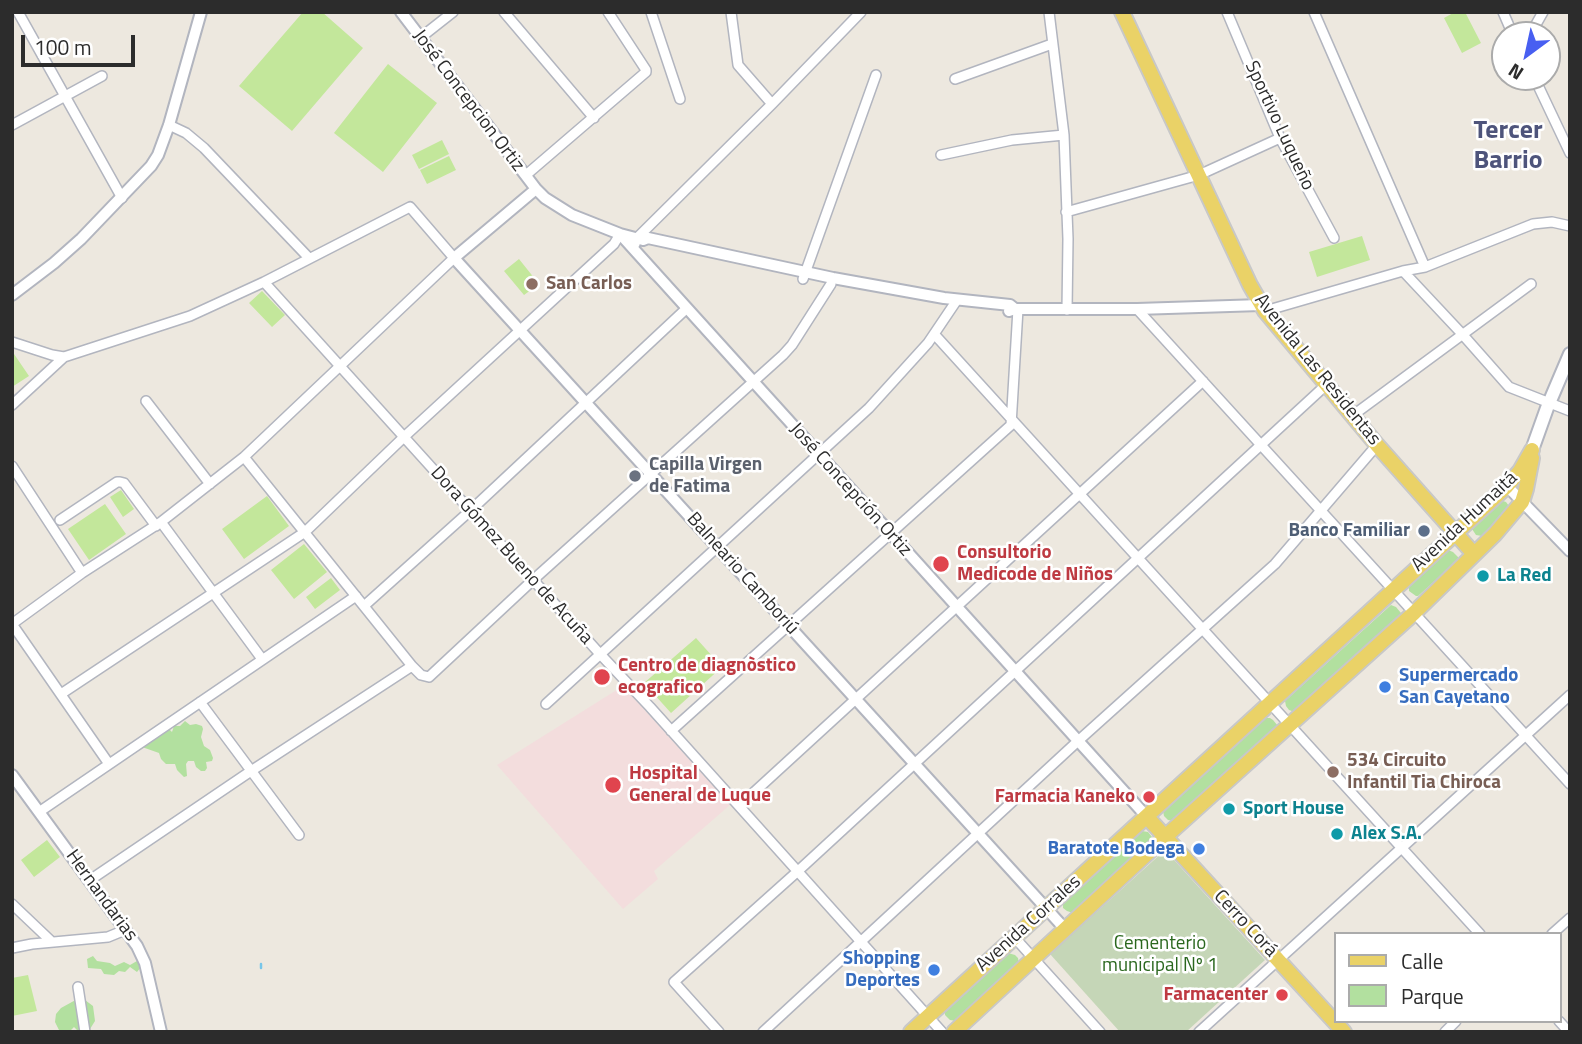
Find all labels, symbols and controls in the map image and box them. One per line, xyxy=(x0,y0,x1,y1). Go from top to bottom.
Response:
scale bar xyxy=(24,21,138,65)
north arrow xyxy=(1491,21,1561,91)
street label: José Concepcion Ortiz xyxy=(407,26,529,176)
text: 100 m xyxy=(34,31,91,63)
text: N xyxy=(1502,57,1529,88)
street label: Sportivo Luqueño xyxy=(1239,58,1319,194)
district label: Tercer Barrio xyxy=(1473,116,1543,178)
place label: San Carlos xyxy=(546,273,632,295)
marker: San Carlos xyxy=(524,276,540,292)
street label: Avenida Las Residentas xyxy=(1249,290,1385,450)
street label: José Concepción Ortiz xyxy=(784,419,916,561)
place label: Capilla Virgen de Fatima xyxy=(649,454,762,498)
street label: Dora Gómez Bueno de Acuña xyxy=(425,462,597,650)
street label: Avenida Humaitá xyxy=(1407,467,1523,577)
marker: Capilla Virgen de Fatima xyxy=(627,468,643,484)
street label: Balneario Camboriú xyxy=(681,508,803,640)
place label: Banco Familiar xyxy=(1288,520,1410,542)
marker: Banco Familiar xyxy=(1416,523,1432,539)
place label: Consultorio Medicode de Niños xyxy=(957,542,1113,586)
marker: Consultorio Medicode de Niños xyxy=(931,554,951,574)
place label: La Red xyxy=(1497,565,1552,587)
marker: La Red xyxy=(1475,568,1491,584)
place label: Centro de diagnòstico ecografico xyxy=(618,655,796,699)
place label: Supermercado San Cayetano xyxy=(1399,665,1518,709)
marker: Centro de diagnòstico ecografico xyxy=(592,667,612,687)
marker: Supermercado San Cayetano xyxy=(1377,679,1393,695)
place label: 534 Circuito Infantil Tia Chiroca xyxy=(1347,750,1501,794)
place label: Hospital General de Luque xyxy=(629,763,771,807)
marker: 534 Circuito Infantil Tia Chiroca xyxy=(1325,764,1341,780)
marker: Hospital General de Luque xyxy=(603,775,623,795)
place label: Farmacia Kaneko xyxy=(995,786,1135,808)
marker: Farmacia Kaneko xyxy=(1141,789,1157,805)
place label: Sport House xyxy=(1243,798,1344,820)
marker: Sport House xyxy=(1221,801,1237,817)
place label: Alex S.A. xyxy=(1351,823,1422,845)
marker: Alex S.A. xyxy=(1329,826,1345,842)
place label: Baratote Bodega xyxy=(1047,838,1185,860)
marker: Baratote Bodega xyxy=(1191,841,1207,857)
street label: Hernandarias xyxy=(60,846,142,946)
street label: Avenida Corrales xyxy=(972,871,1086,977)
street label: Cerro Corá xyxy=(1208,886,1282,962)
legend xyxy=(1334,932,1561,1023)
park label: Cementerio municipal Nº 1 xyxy=(1102,933,1218,977)
text: Calle xyxy=(1401,945,1443,977)
place label: Shopping Deportes xyxy=(843,948,920,992)
marker: Shopping Deportes xyxy=(926,962,942,978)
text: Parque xyxy=(1401,980,1464,1012)
place label: Farmacenter xyxy=(1164,984,1268,1006)
marker: Farmacenter xyxy=(1274,987,1290,1003)

